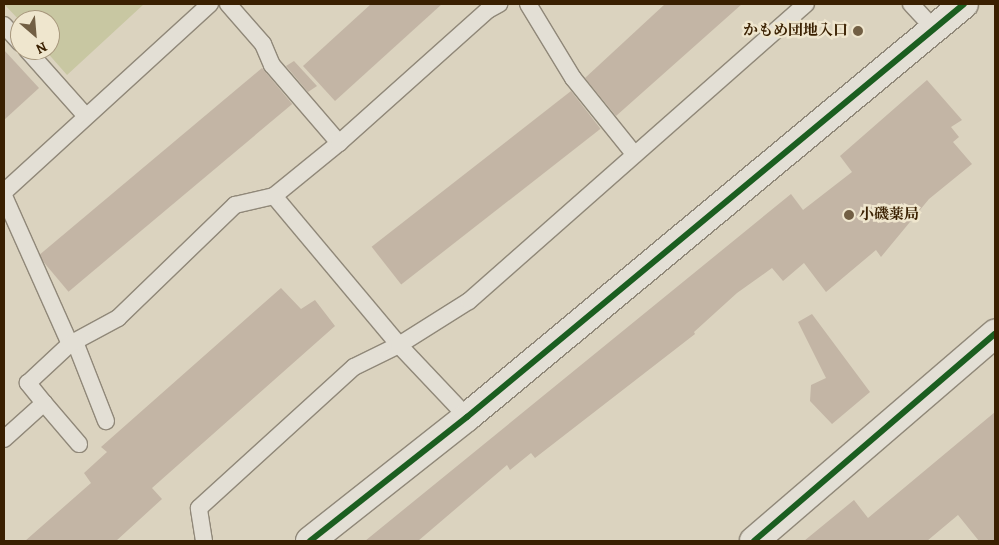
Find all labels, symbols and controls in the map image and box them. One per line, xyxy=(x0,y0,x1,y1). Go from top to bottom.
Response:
north arrow xyxy=(10,10,60,60)
place label: かもめ団地入口 xyxy=(743,22,848,40)
marker: かもめ団地入口 xyxy=(852,25,864,37)
text: N xyxy=(33,37,50,59)
place label: 小磯薬局 xyxy=(859,206,919,224)
marker: 小磯薬局 xyxy=(843,209,855,221)

